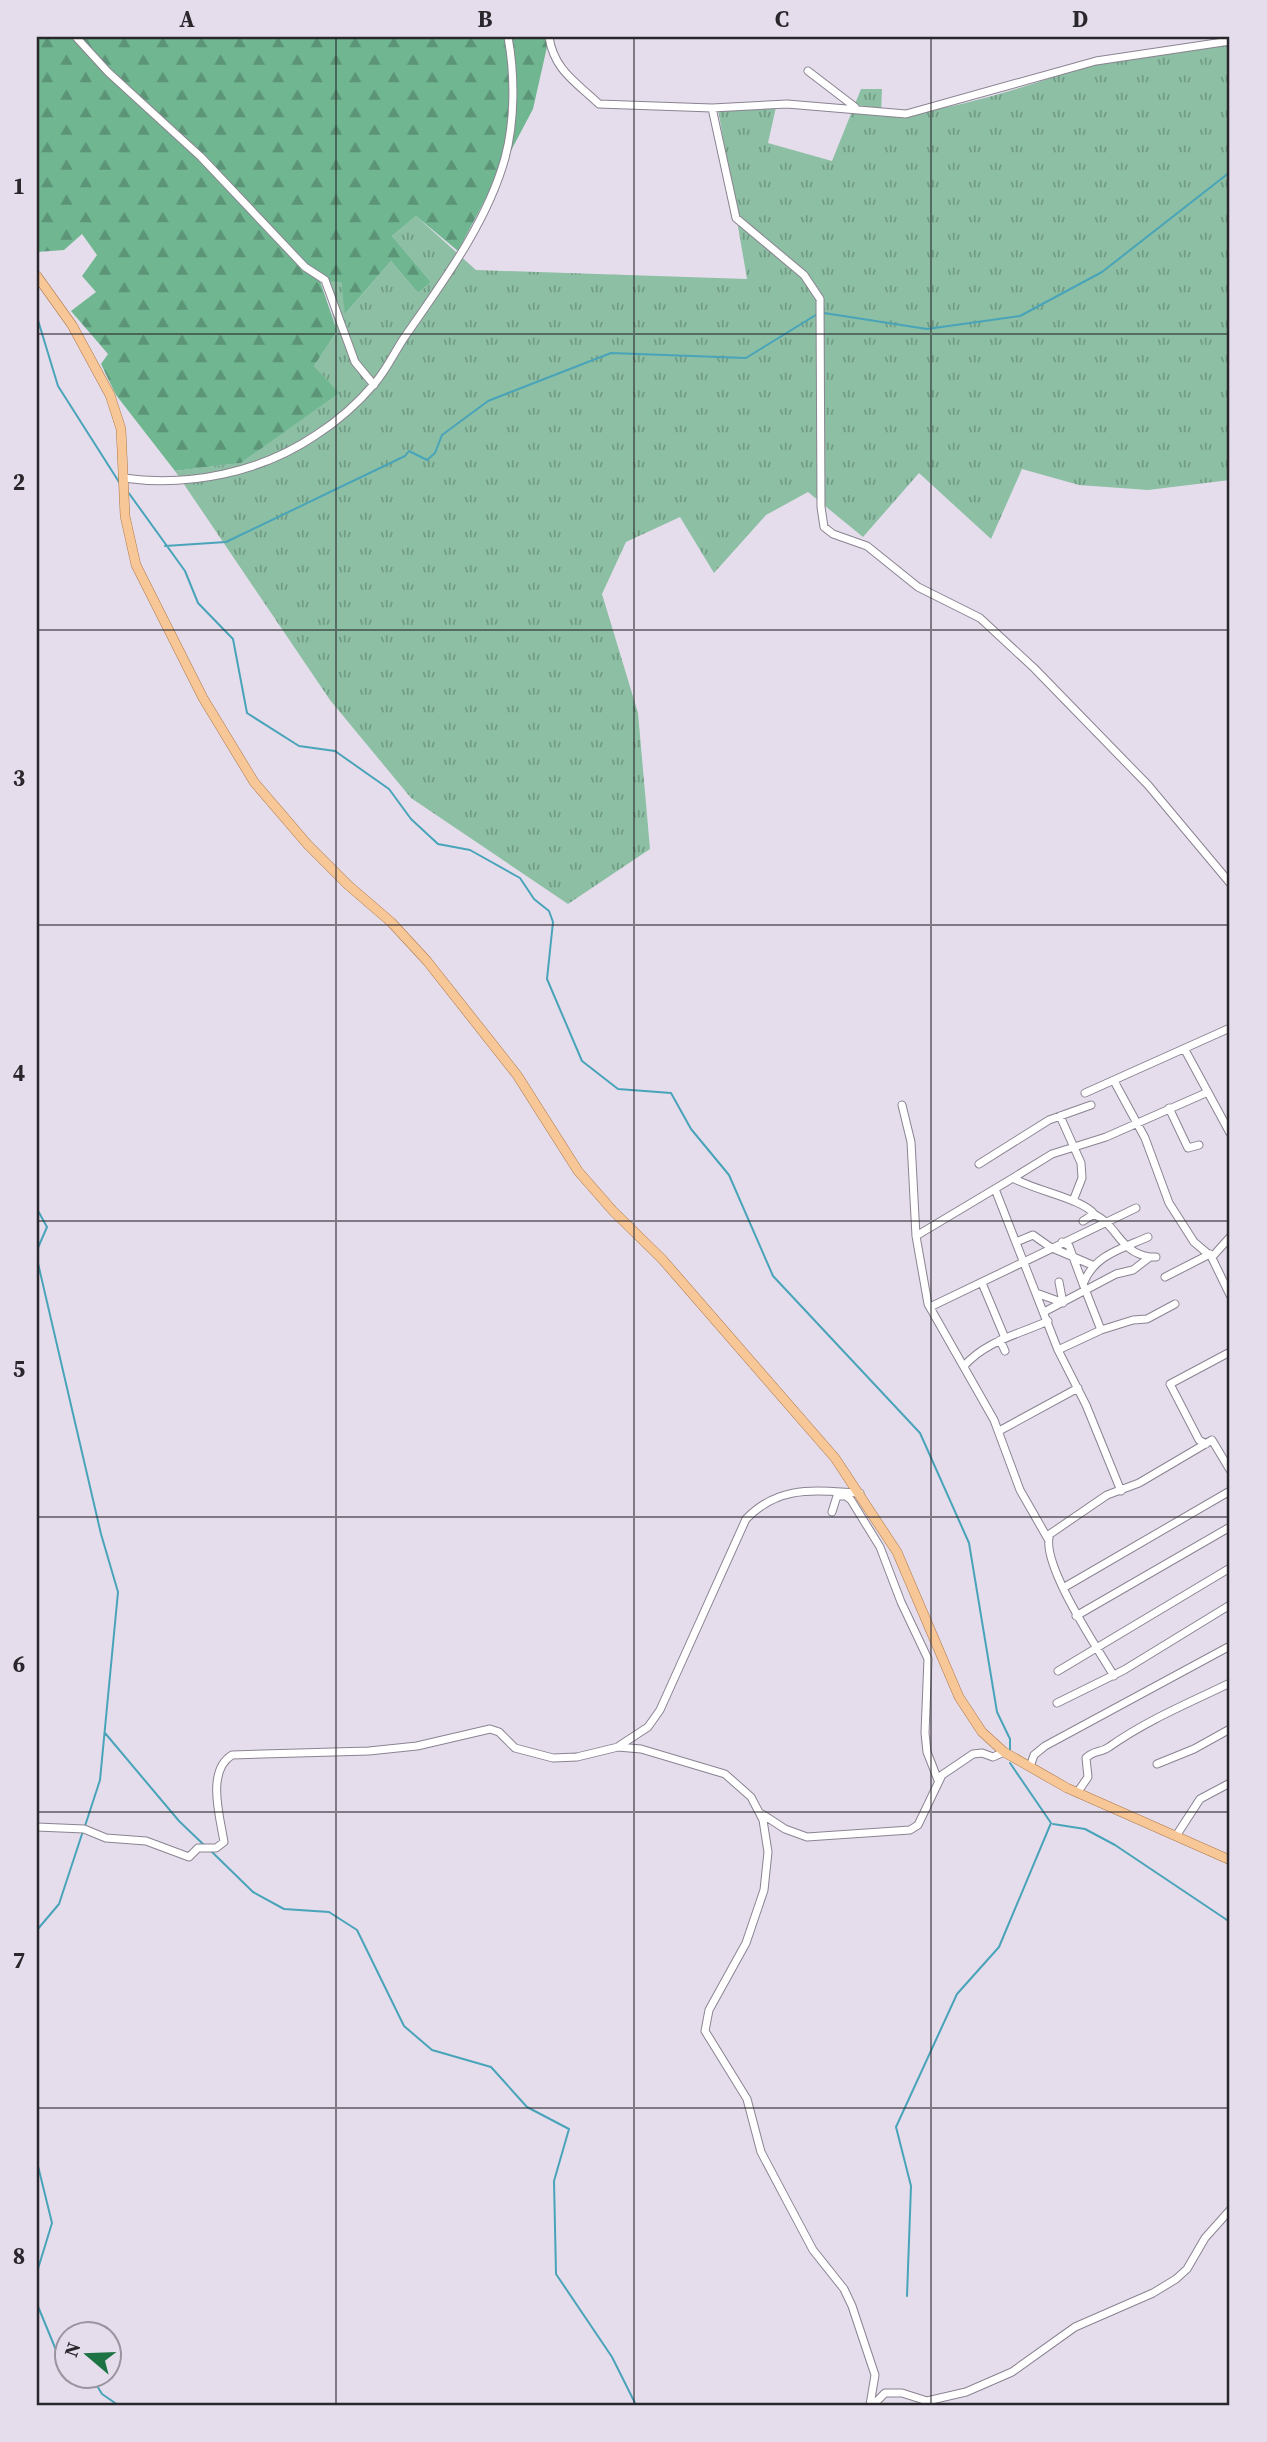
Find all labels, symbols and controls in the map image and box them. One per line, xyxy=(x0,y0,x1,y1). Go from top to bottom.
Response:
text: A xyxy=(179,3,195,35)
text: B xyxy=(478,3,493,35)
text: C xyxy=(775,3,789,35)
text: D xyxy=(1072,3,1088,35)
text: 1 xyxy=(13,170,25,202)
text: 2 xyxy=(13,466,25,498)
text: 3 xyxy=(13,762,25,794)
text: 4 xyxy=(13,1057,25,1089)
text: 5 xyxy=(13,1353,25,1385)
text: 6 xyxy=(13,1648,25,1680)
text: 7 xyxy=(13,1944,25,1976)
text: 8 xyxy=(13,2240,25,2272)
north arrow xyxy=(52,2320,122,2390)
text: N xyxy=(57,2339,87,2360)

